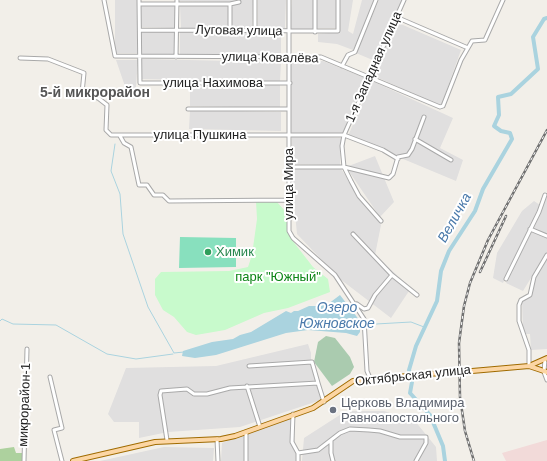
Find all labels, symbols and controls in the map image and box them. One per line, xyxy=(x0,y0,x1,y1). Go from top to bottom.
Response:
street label: 1-я Западная улица xyxy=(342,9,406,125)
street label: Луговая улица xyxy=(195,22,283,40)
street label: улица Ковалёва xyxy=(221,49,319,67)
street label: улица Нахимова xyxy=(163,75,263,91)
district label: 5-й микрорайон xyxy=(40,85,150,101)
street label: улица Пушкина xyxy=(154,127,246,143)
street label: улица Мира xyxy=(281,148,297,220)
water label: Величка xyxy=(435,190,475,246)
place label: Химик xyxy=(216,244,254,260)
marker: Химик xyxy=(203,247,213,257)
park label: парк "Южный" xyxy=(235,269,321,285)
water label: Озеро Южновское xyxy=(299,300,375,332)
street label: Октябрьская улица xyxy=(354,362,472,390)
street label: микрорайон-1 xyxy=(16,363,34,447)
place label: Церковь Владимира Равноапостольного xyxy=(341,395,464,426)
marker: Церковь Владимира Равноапостольного xyxy=(328,405,338,415)

